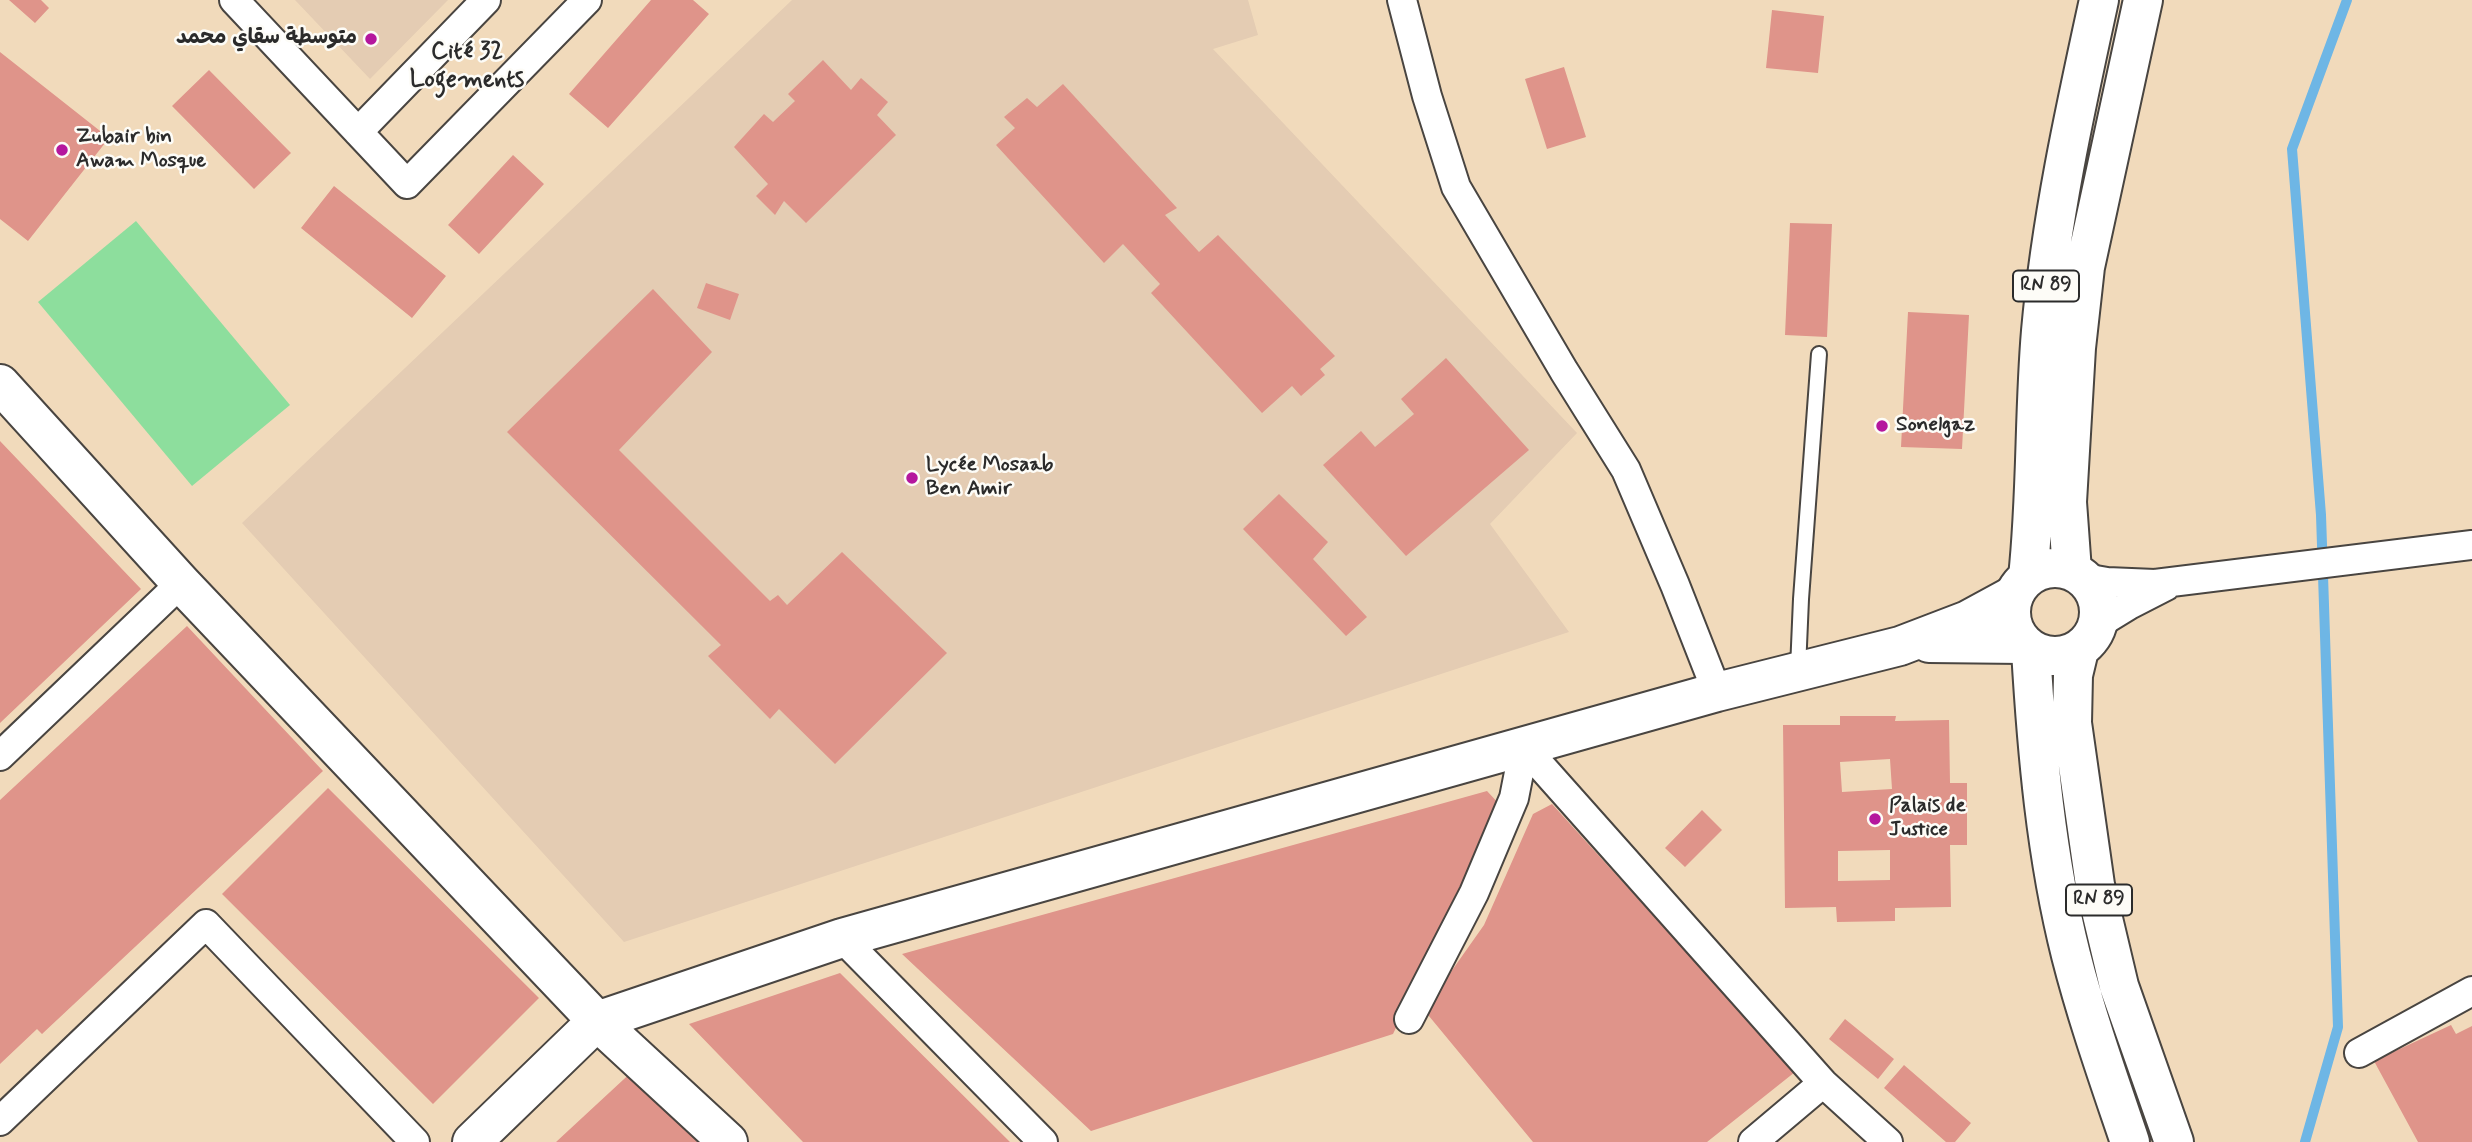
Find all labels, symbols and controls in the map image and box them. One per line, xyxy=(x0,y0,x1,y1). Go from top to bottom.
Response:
place label: متوسطة سقاي محمد xyxy=(176,26,357,52)
marker: متوسطة سقاي محمد xyxy=(363,31,379,47)
district label: Cité 32 Logements xyxy=(410,39,524,95)
place label: Zubair bin Awam Mosque xyxy=(76,125,206,175)
marker: Zubair bin Awam Mosque xyxy=(54,142,70,158)
road number: RN 89 xyxy=(2013,270,2079,302)
place label: Sonelgaz xyxy=(1896,413,1975,439)
marker: Sonelgaz xyxy=(1874,418,1890,434)
place label: Lycée Mosaab Ben Amir xyxy=(926,453,1053,503)
marker: Lycée Mosaab Ben Amir xyxy=(904,470,920,486)
place label: Palais de Justice xyxy=(1889,794,1966,844)
marker: Palais de Justice xyxy=(1867,811,1883,827)
road number: RN 89 xyxy=(2066,885,2132,916)

